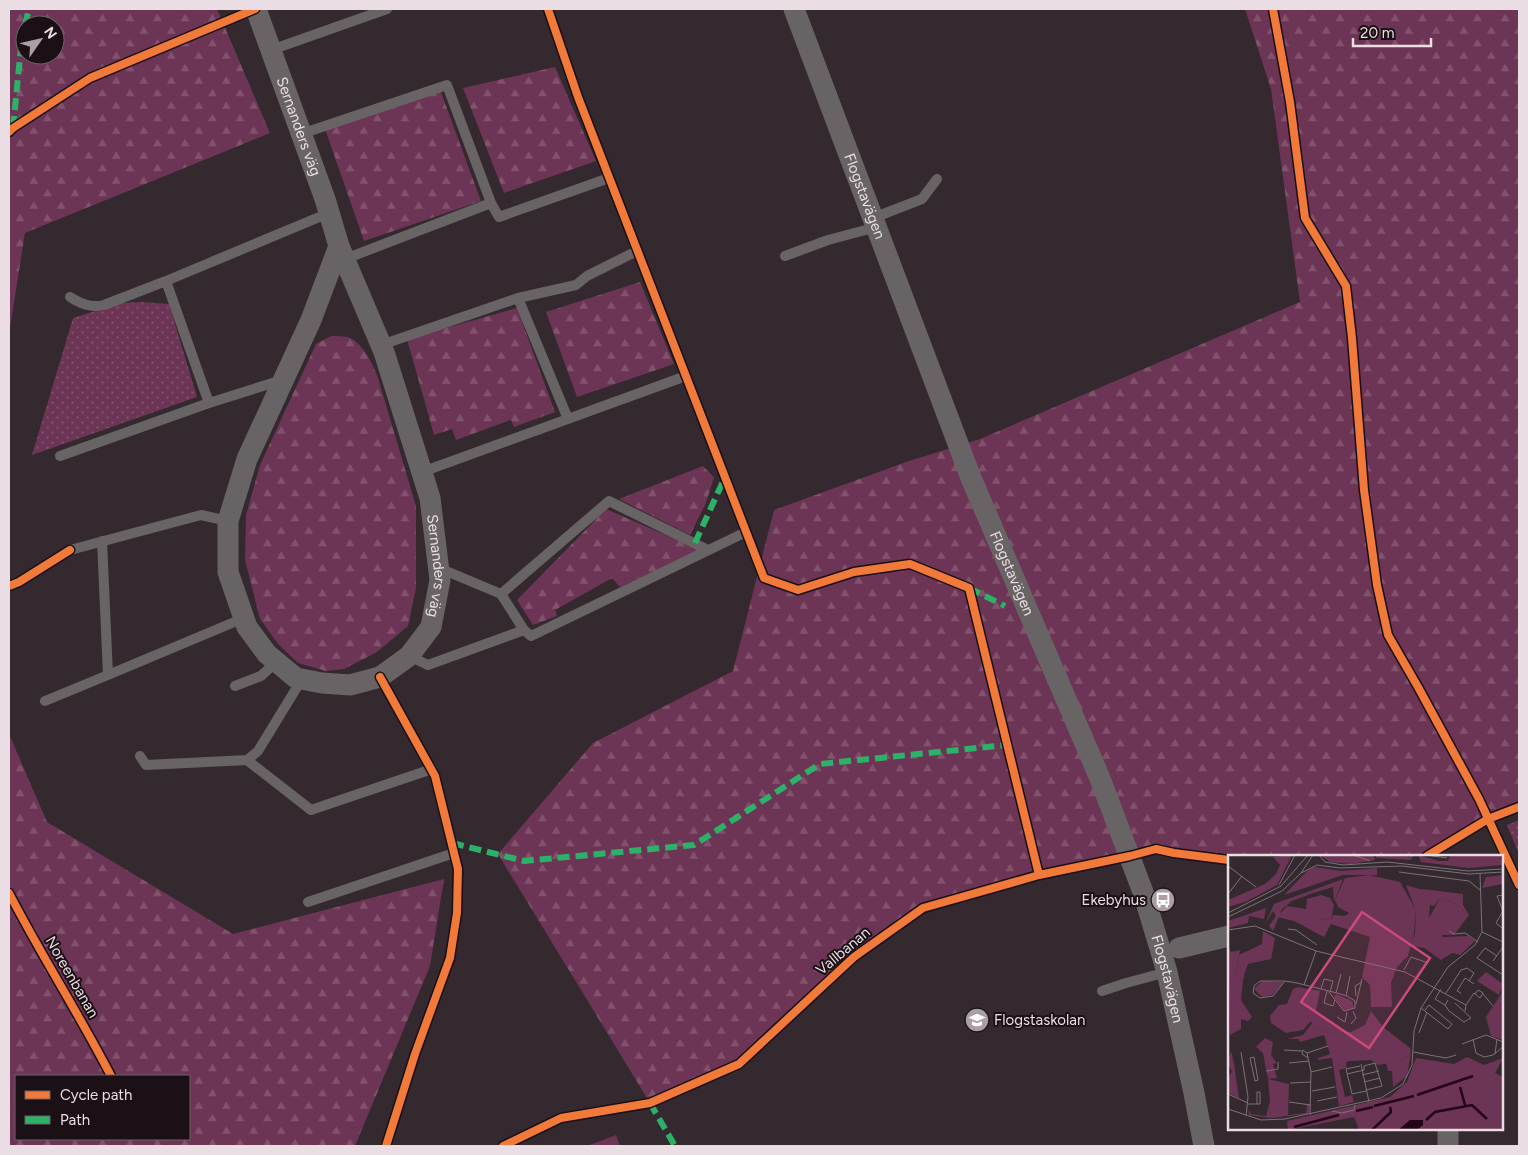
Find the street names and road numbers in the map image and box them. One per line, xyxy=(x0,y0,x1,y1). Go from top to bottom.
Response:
street label: Sernanders väg xyxy=(272,75,325,178)
street label: Flogstavägen xyxy=(840,151,889,241)
street label: Sernanders väg xyxy=(423,513,449,619)
street label: Flogstavägen xyxy=(986,528,1038,618)
street label: Vallbanan xyxy=(812,923,874,979)
street label: Noreenbanan xyxy=(41,933,103,1021)
street label: Flogstavägen xyxy=(1147,933,1187,1025)

